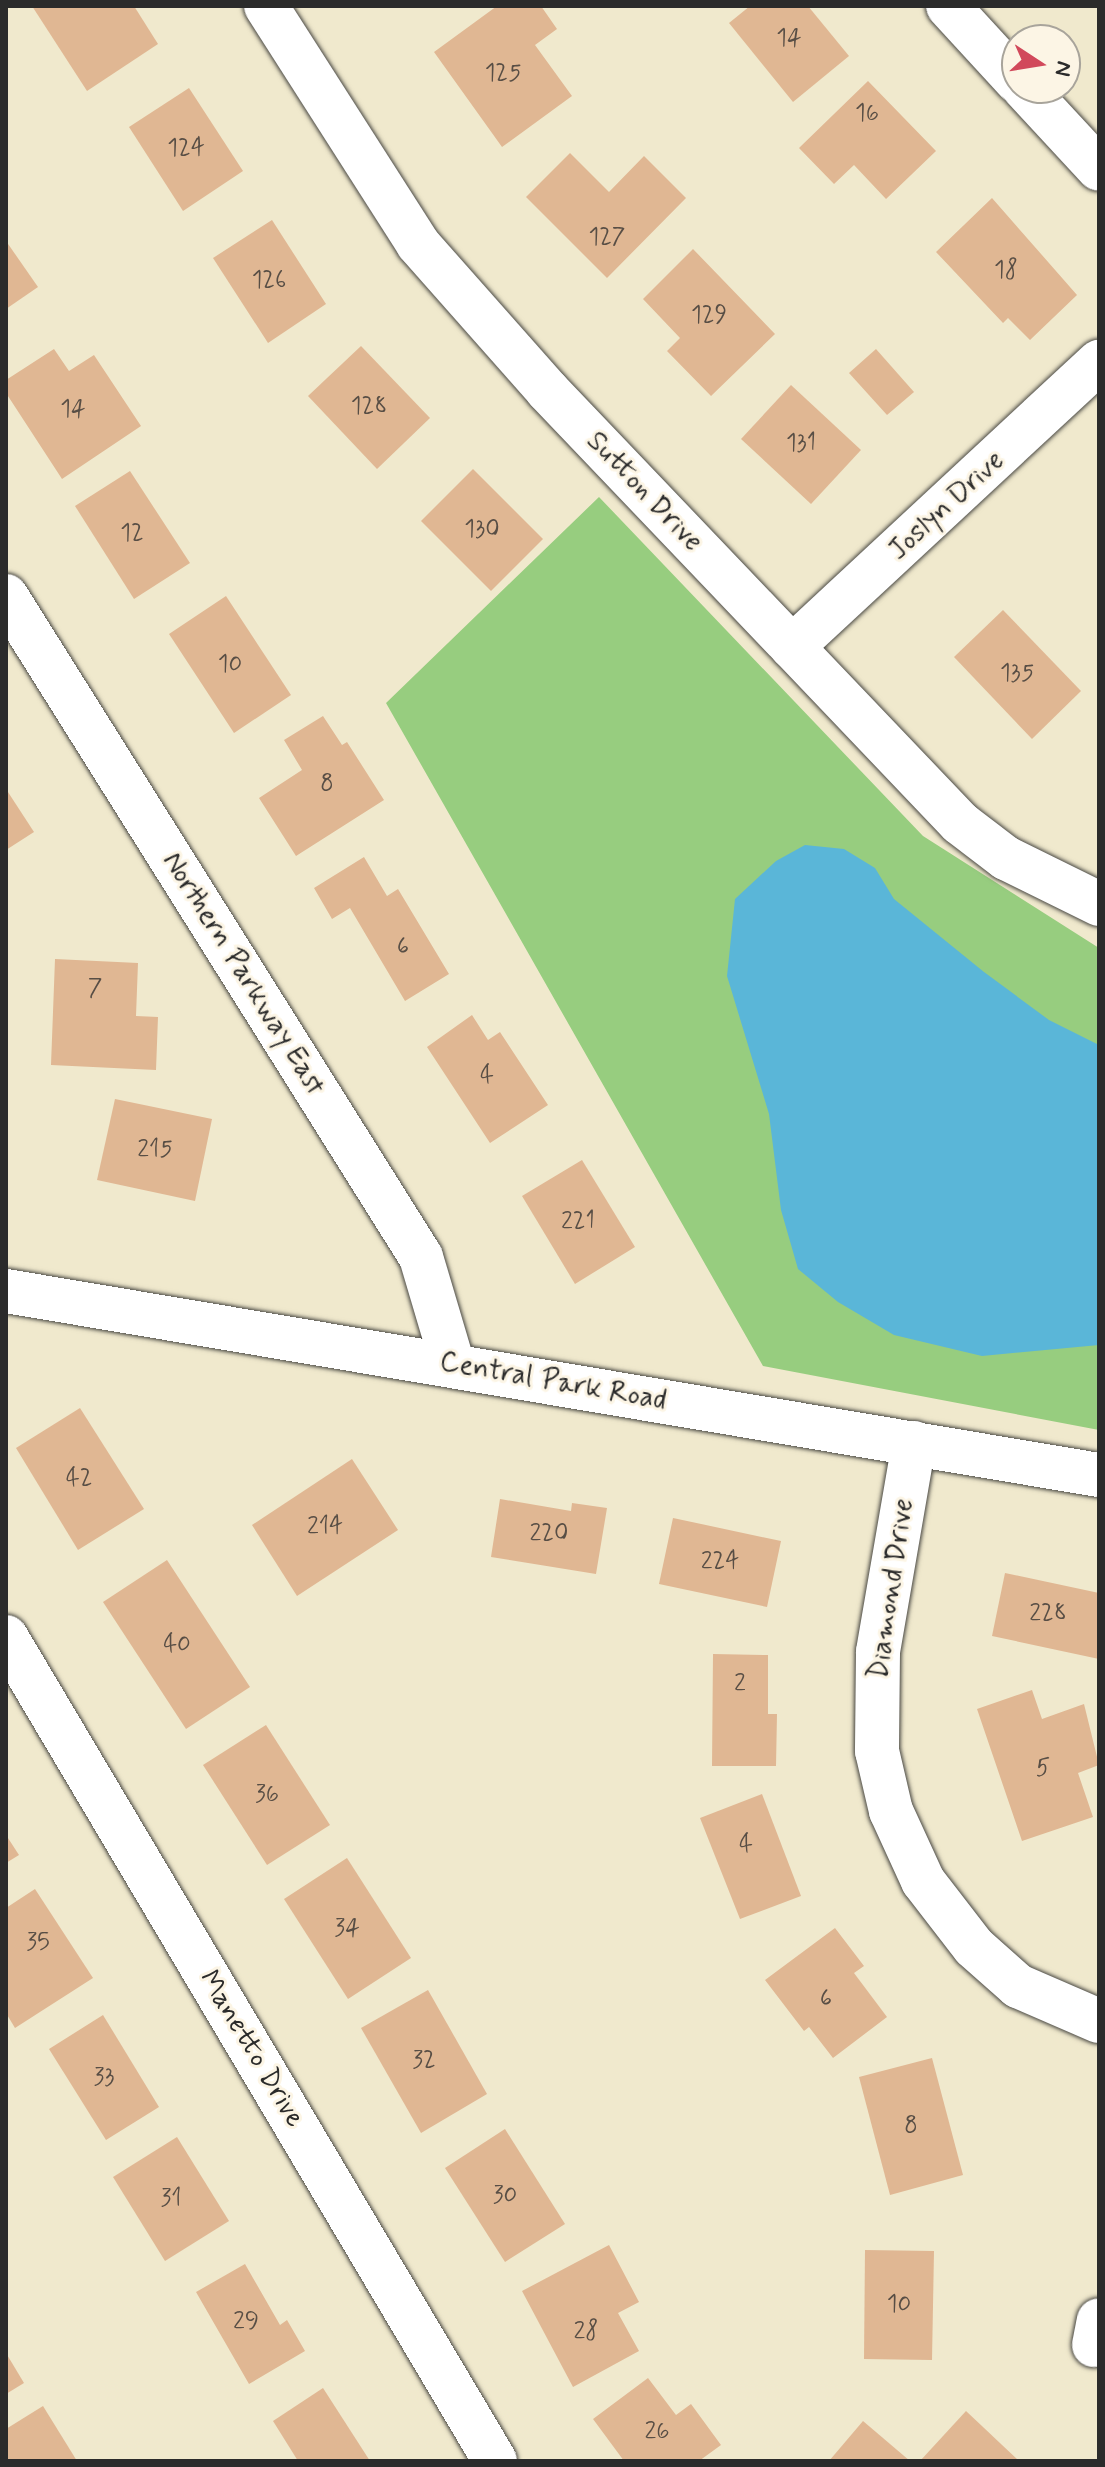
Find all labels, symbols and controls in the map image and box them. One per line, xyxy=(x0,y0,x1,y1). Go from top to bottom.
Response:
north arrow xyxy=(1001,24,1081,104)
house number: 14 xyxy=(776,25,802,53)
text: N xyxy=(1047,58,1078,79)
house number: 125 xyxy=(485,60,521,88)
house number: 16 xyxy=(855,100,879,128)
house number: 124 xyxy=(167,135,205,163)
house number: 127 xyxy=(589,224,625,252)
house number: 18 xyxy=(994,257,1018,285)
house number: 126 xyxy=(252,267,286,295)
house number: 129 xyxy=(691,302,727,330)
house number: 128 xyxy=(351,393,387,421)
house number: 14 xyxy=(60,396,86,424)
street label: Sutton Drive xyxy=(579,426,709,558)
house number: 131 xyxy=(786,430,816,458)
street label: Joslyn Drive xyxy=(883,445,1011,567)
house number: 130 xyxy=(464,516,500,544)
house number: 12 xyxy=(120,520,144,548)
house number: 10 xyxy=(218,651,242,679)
house number: 135 xyxy=(1000,660,1034,688)
house number: 8 xyxy=(320,770,334,798)
street label: Northern Parkway East xyxy=(156,849,330,1099)
house number: 6 xyxy=(397,933,409,961)
house number: 7 xyxy=(88,975,102,1003)
house number: 4 xyxy=(480,1062,494,1090)
house number: 215 xyxy=(137,1136,173,1164)
house number: 221 xyxy=(561,1208,595,1236)
street label: Central Park Road xyxy=(441,1346,665,1418)
house number: 42 xyxy=(66,1465,92,1493)
street label: Diamond Drive xyxy=(863,1497,921,1681)
house number: 214 xyxy=(307,1513,343,1541)
house number: 220 xyxy=(530,1520,568,1548)
house number: 224 xyxy=(701,1548,739,1576)
house number: 228 xyxy=(1029,1600,1067,1628)
house number: 40 xyxy=(163,1631,191,1659)
house number: 2 xyxy=(734,1670,746,1698)
house number: 5 xyxy=(1036,1755,1050,1783)
house number: 36 xyxy=(255,1781,279,1809)
house number: 4 xyxy=(739,1831,753,1859)
house number: 34 xyxy=(334,1915,360,1943)
house number: 35 xyxy=(26,1929,50,1957)
street label: Manetto Drive xyxy=(191,1965,311,2133)
house number: 6 xyxy=(820,1985,832,2013)
house number: 32 xyxy=(412,2047,436,2075)
house number: 33 xyxy=(94,2064,114,2092)
house number: 8 xyxy=(904,2112,918,2140)
house number: 30 xyxy=(493,2182,517,2210)
house number: 31 xyxy=(160,2185,182,2213)
house number: 10 xyxy=(887,2291,911,2319)
house number: 29 xyxy=(233,2308,259,2336)
house number: 28 xyxy=(574,2318,598,2346)
house number: 26 xyxy=(644,2418,670,2446)

